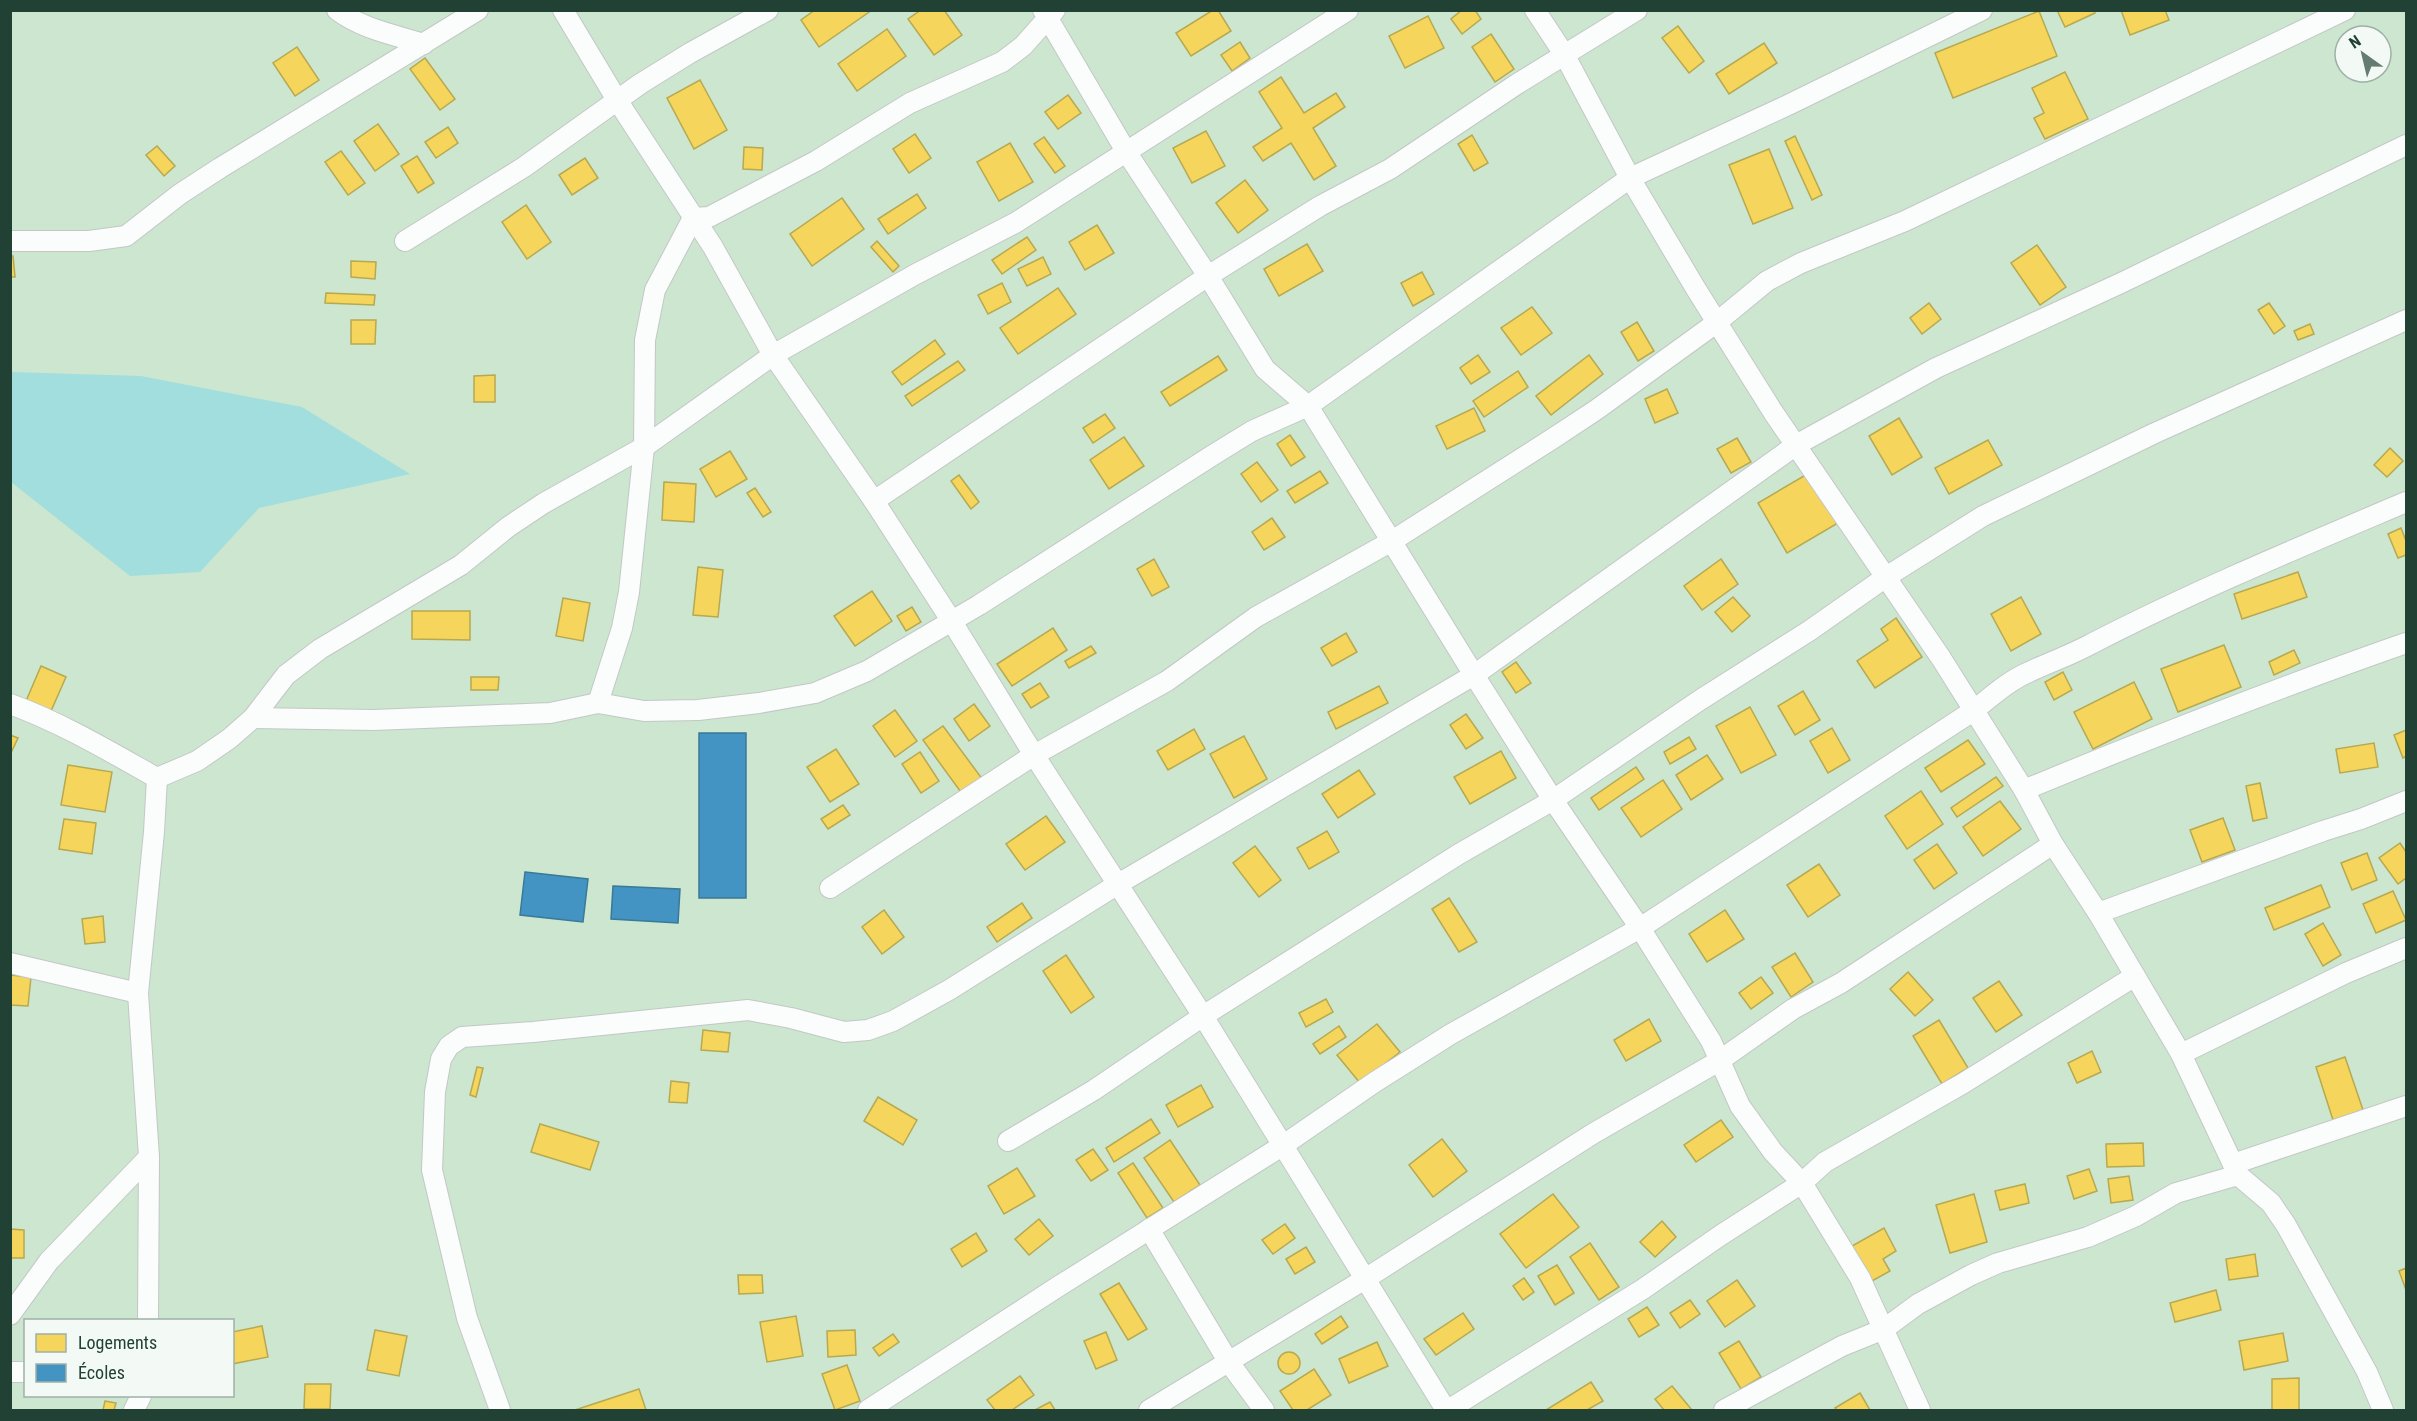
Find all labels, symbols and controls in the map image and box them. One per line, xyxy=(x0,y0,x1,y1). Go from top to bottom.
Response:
north arrow xyxy=(2333,24,2393,84)
text: N xyxy=(2346,31,2364,53)
legend xyxy=(24,1319,234,1397)
text: Logements xyxy=(78,1332,157,1353)
text: Écoles xyxy=(78,1362,125,1383)

